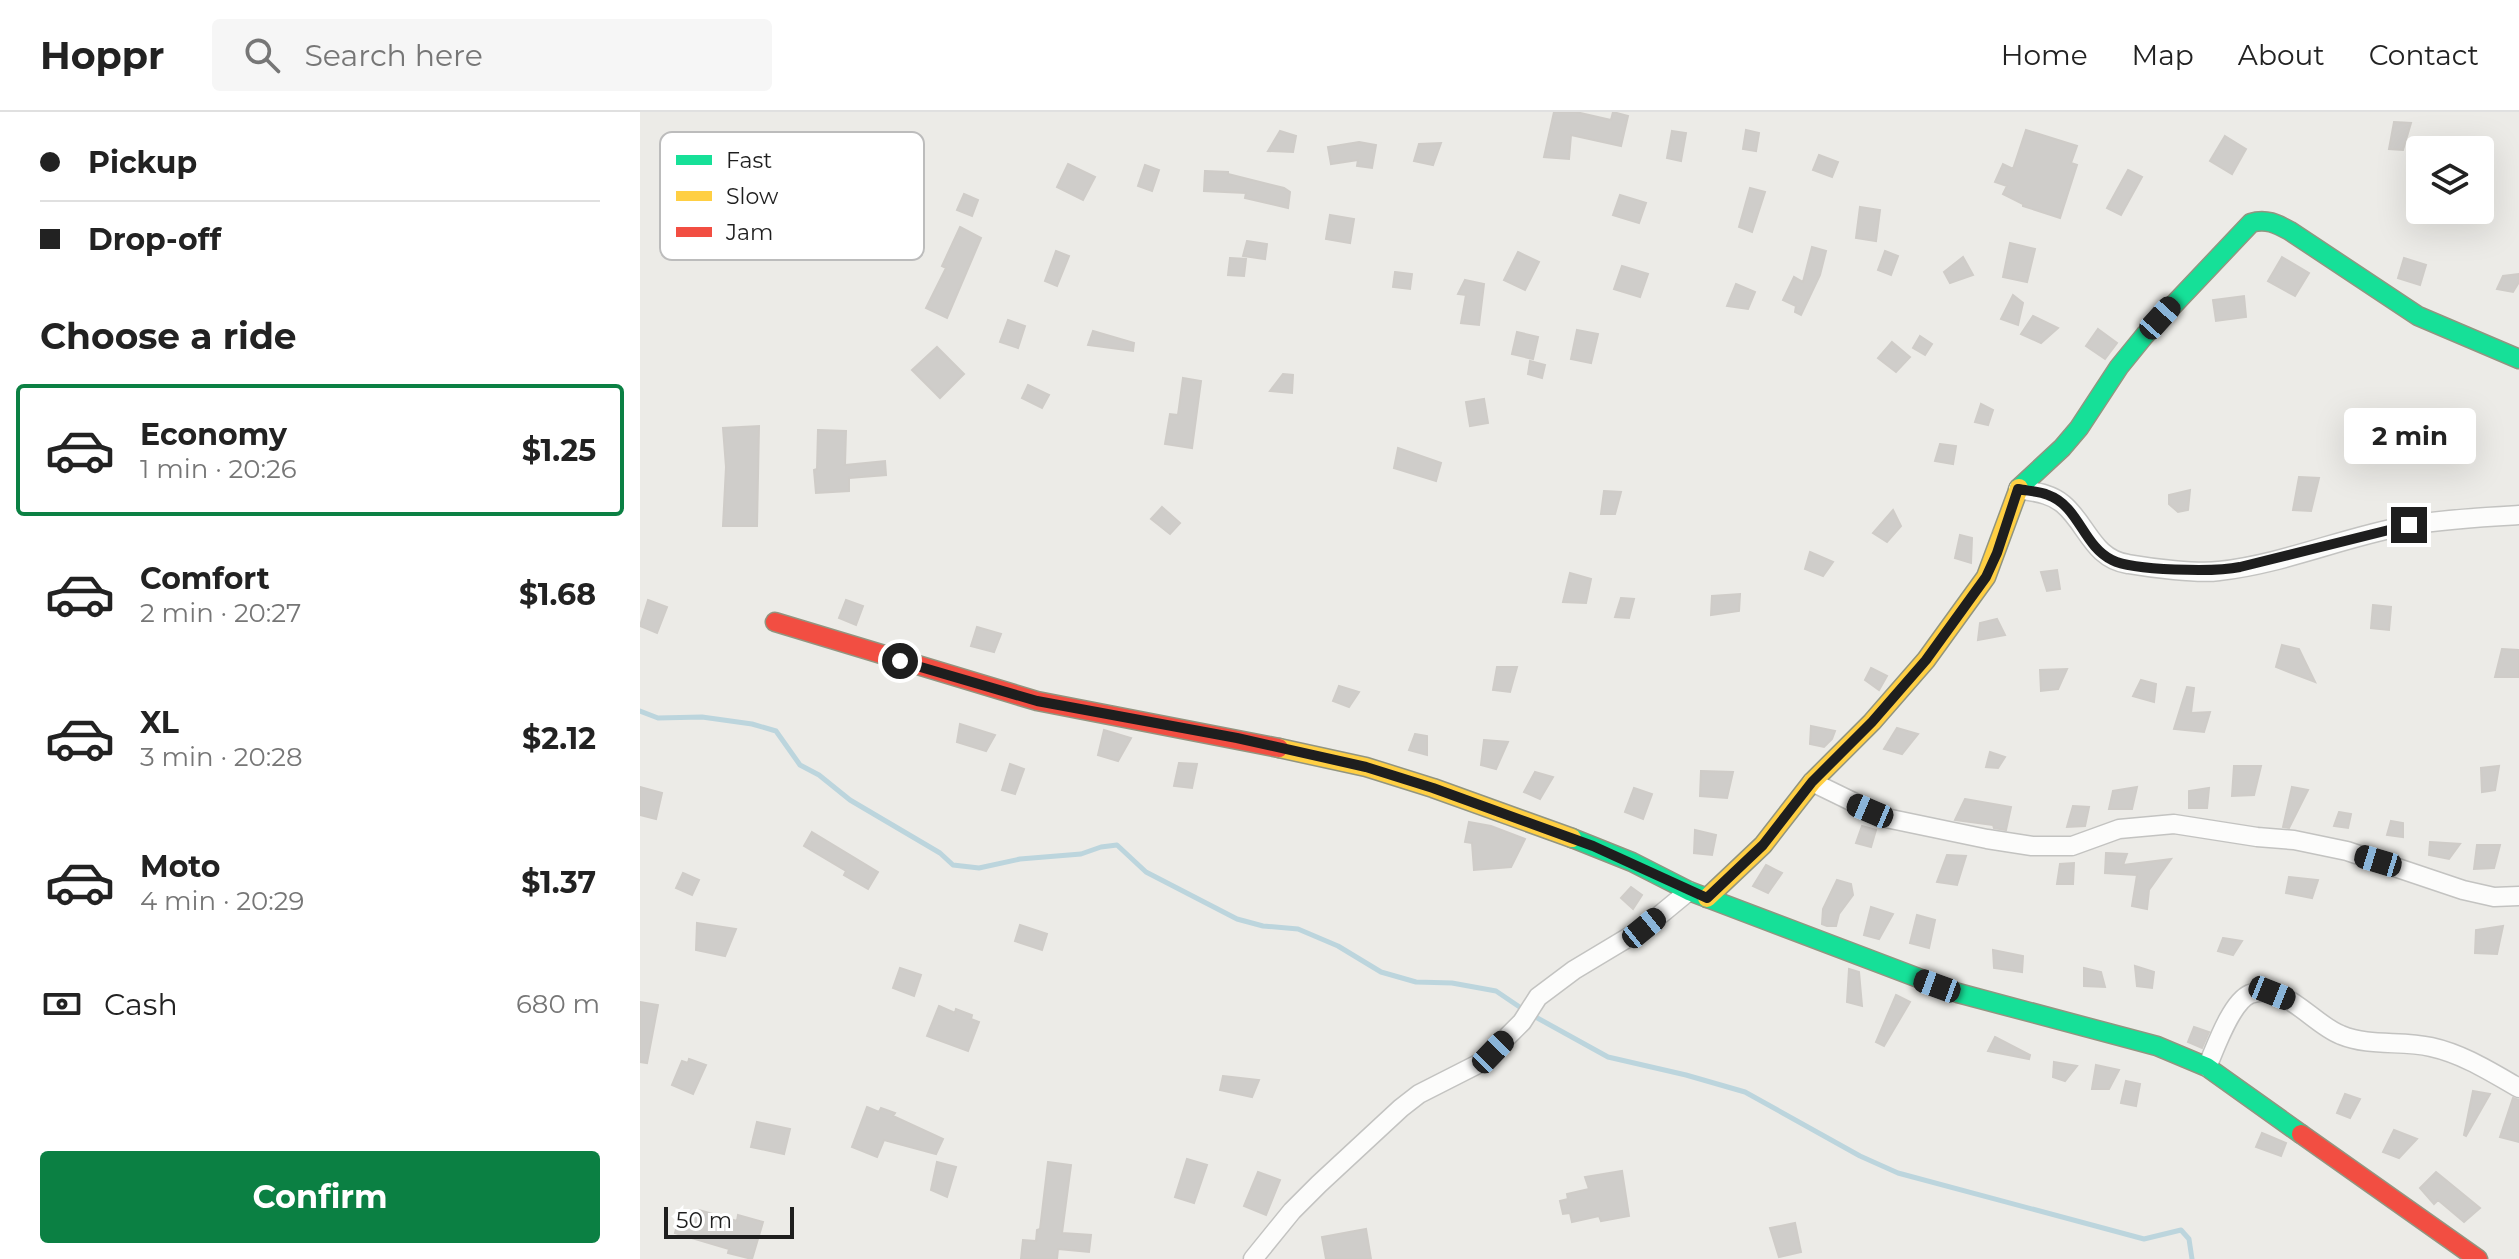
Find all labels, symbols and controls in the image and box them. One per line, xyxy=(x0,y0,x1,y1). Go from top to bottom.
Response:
search box xyxy=(212,19,772,91)
text: Hoppr xyxy=(40,32,164,79)
icon: search xyxy=(240,33,284,77)
text: Search here xyxy=(304,37,483,74)
text: Home xyxy=(2001,38,2088,72)
text: Map xyxy=(2132,38,2194,72)
text: About xyxy=(2238,38,2325,72)
text: Contact xyxy=(2369,38,2479,72)
legend xyxy=(660,132,924,260)
map controls xyxy=(2406,136,2494,224)
button: layers xyxy=(2406,136,2494,224)
text: Pickup xyxy=(88,144,197,181)
text: Fast xyxy=(726,147,772,174)
text: Slow xyxy=(726,183,779,210)
text: Jam xyxy=(725,219,773,246)
text: Drop-off xyxy=(88,221,221,258)
car xyxy=(2135,292,2185,344)
text: Choose a ride xyxy=(40,314,297,358)
callout: 2 min xyxy=(2343,409,2475,465)
icon: car xyxy=(44,414,116,486)
text: Economy xyxy=(140,416,287,453)
text: 2 min xyxy=(2372,420,2448,452)
text: $1.25 xyxy=(522,432,596,469)
text: 1 min · 20:26 xyxy=(140,453,297,485)
route end xyxy=(2391,507,2427,543)
icon: car xyxy=(44,558,116,630)
text: Comfort xyxy=(140,560,270,597)
text: $1.68 xyxy=(519,576,596,613)
text: 2 min · 20:27 xyxy=(140,597,301,629)
route start xyxy=(882,643,918,679)
icon: car xyxy=(44,702,116,774)
text: XL xyxy=(140,704,179,741)
text: $2.12 xyxy=(522,720,596,757)
text: 3 min · 20:28 xyxy=(140,741,303,773)
car xyxy=(1843,791,1897,831)
car xyxy=(2352,843,2404,879)
icon: car xyxy=(44,846,116,918)
text: Moto xyxy=(140,848,221,885)
text: $1.37 xyxy=(521,864,596,901)
text: 4 min · 20:29 xyxy=(140,885,304,917)
car xyxy=(1618,904,1670,952)
car xyxy=(1910,967,1964,1005)
car xyxy=(2245,973,2299,1013)
icon: cash xyxy=(40,982,84,1026)
text: Cash xyxy=(104,986,178,1023)
text: 680 m xyxy=(516,988,600,1020)
car xyxy=(1468,1026,1518,1078)
button: Confirm xyxy=(40,1151,600,1243)
scale bar xyxy=(664,1203,794,1239)
text: 50 m xyxy=(676,1207,732,1234)

